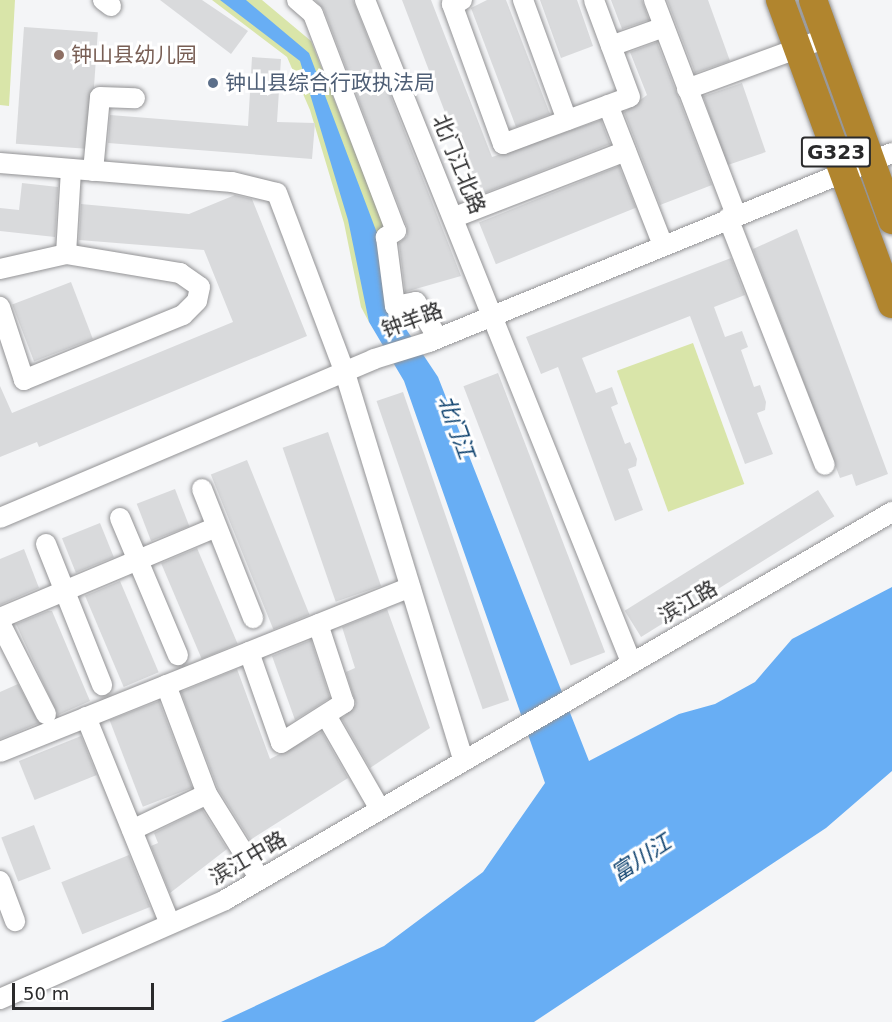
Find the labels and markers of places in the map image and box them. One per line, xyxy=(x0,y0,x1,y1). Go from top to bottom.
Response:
place label: 钟山县幼儿园 xyxy=(71,42,197,68)
marker: 钟山县幼儿园 xyxy=(52,48,66,62)
place label: 钟山县综合行政执法局 xyxy=(225,70,435,96)
marker: 钟山县综合行政执法局 xyxy=(206,76,220,90)

